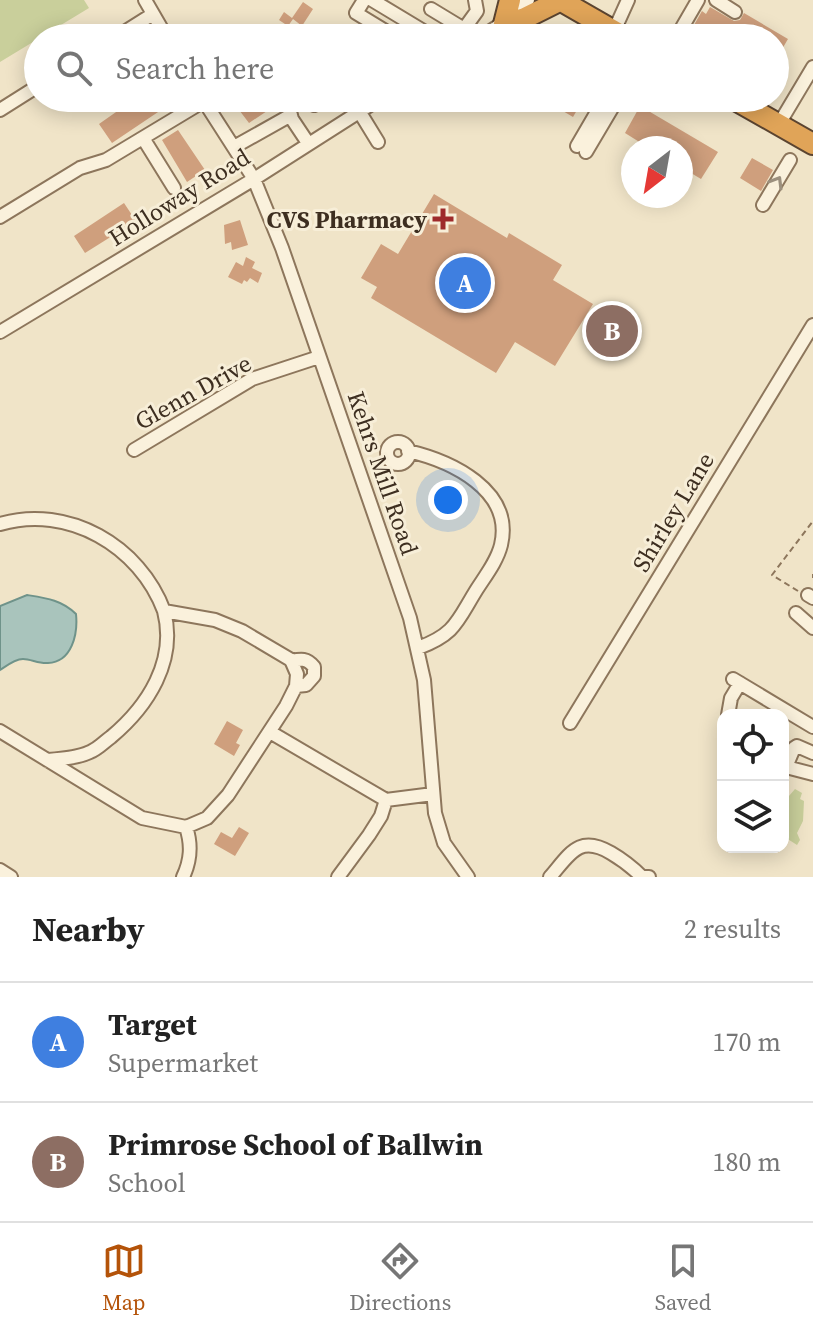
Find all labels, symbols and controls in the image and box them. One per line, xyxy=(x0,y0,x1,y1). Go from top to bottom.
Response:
search box xyxy=(24,24,789,112)
icon: search xyxy=(52,46,96,90)
text: Search here xyxy=(116,48,274,89)
north arrow xyxy=(621,136,693,208)
street label: Holloway Road xyxy=(102,140,256,254)
one-way arrow xyxy=(767,176,783,191)
place label: CVS Pharmacy xyxy=(266,203,427,236)
marker: CVS Pharmacy xyxy=(434,210,452,228)
pin: A xyxy=(439,253,491,313)
pin: B xyxy=(586,301,638,361)
street label: Glenn Drive xyxy=(129,346,257,438)
street label: Kehrs Mill Road xyxy=(340,387,427,560)
street label: Shirley Lane xyxy=(624,446,722,578)
your location xyxy=(428,480,468,520)
map controls xyxy=(717,709,789,853)
button: locate xyxy=(717,709,789,781)
button: layers xyxy=(717,781,789,853)
text: Nearby xyxy=(32,906,145,952)
text: 2 results xyxy=(684,911,781,947)
text: Target xyxy=(108,1004,197,1045)
text: A xyxy=(49,1024,67,1060)
text: 170 m xyxy=(713,1024,781,1060)
text: Supermarket xyxy=(108,1045,258,1081)
text: Primrose School of Ballwin xyxy=(108,1124,483,1165)
text: B xyxy=(50,1144,66,1180)
text: 180 m xyxy=(713,1144,781,1180)
text: School xyxy=(108,1165,185,1201)
tab: Map xyxy=(102,1239,146,1317)
tab: Directions xyxy=(349,1239,451,1317)
tab: Saved xyxy=(655,1239,711,1317)

